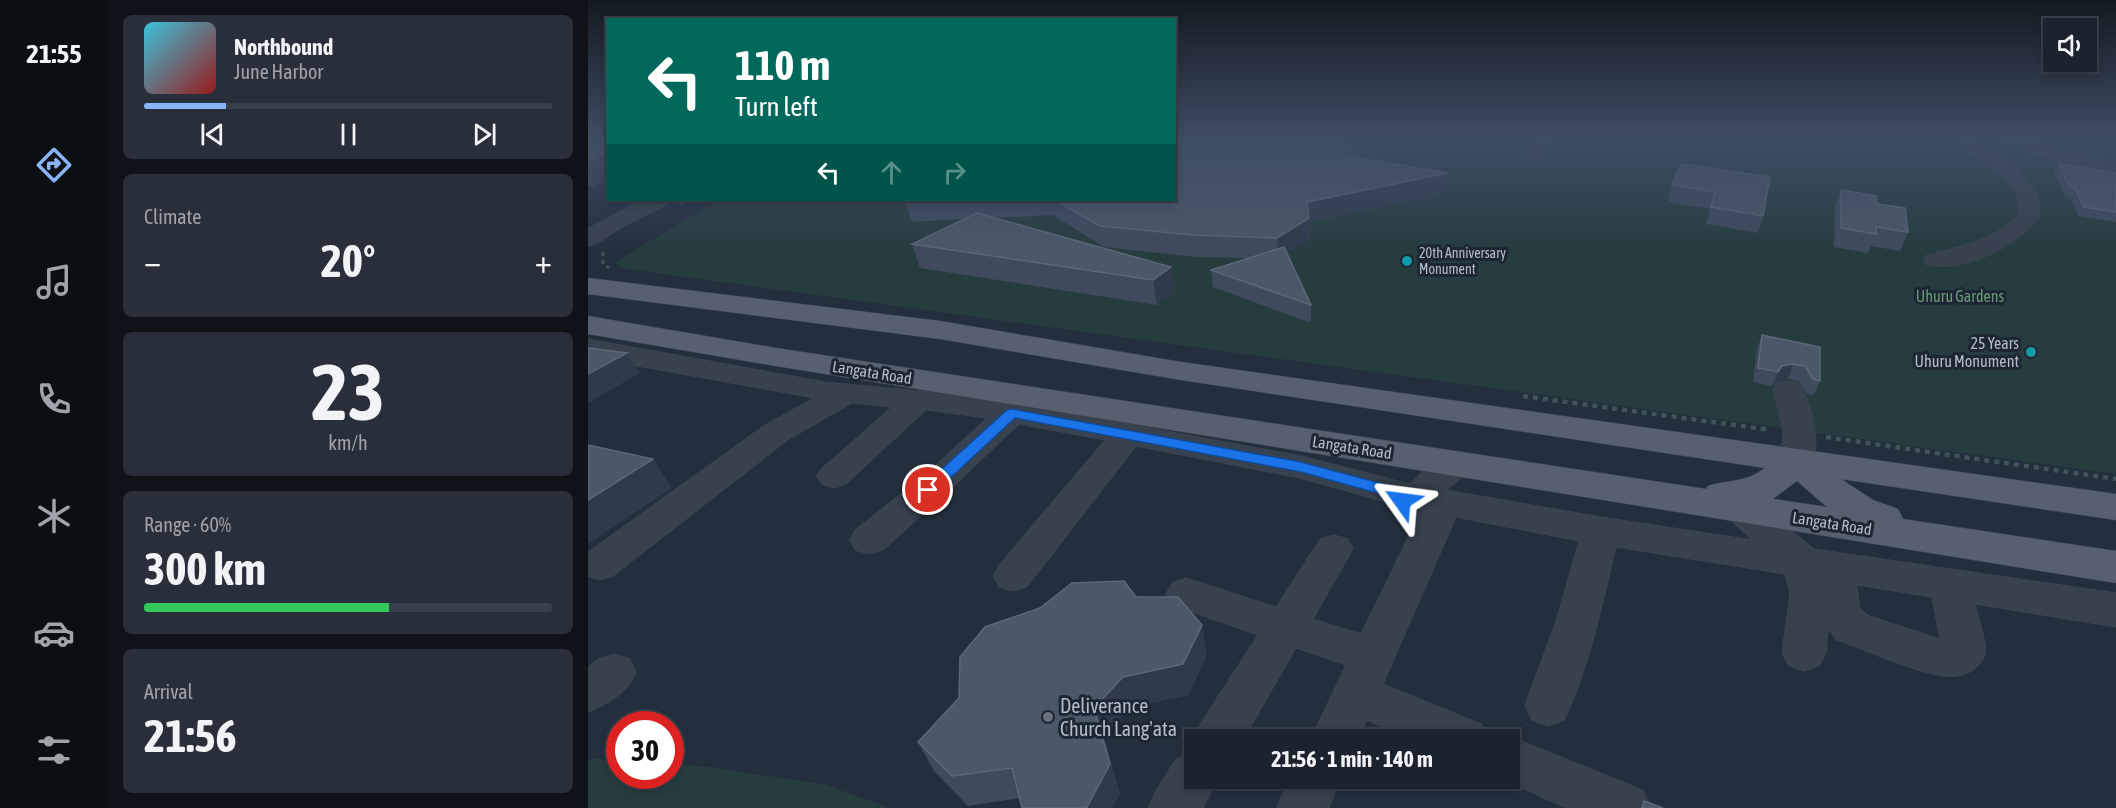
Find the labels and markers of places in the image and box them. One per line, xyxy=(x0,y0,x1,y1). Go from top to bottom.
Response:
place label: 20th Anniversary Monument xyxy=(1419,245,1506,277)
marker: 20th Anniversary Monument xyxy=(1400,254,1414,268)
place label: 25 Years Uhuru Monument xyxy=(1915,334,2019,370)
marker: 25 Years Uhuru Monument xyxy=(2024,345,2038,359)
pin xyxy=(902,464,953,515)
place label: Deliverance Church Lang'ata xyxy=(1060,694,1177,740)
marker: Deliverance Church Lang'ata xyxy=(1041,710,1055,724)

